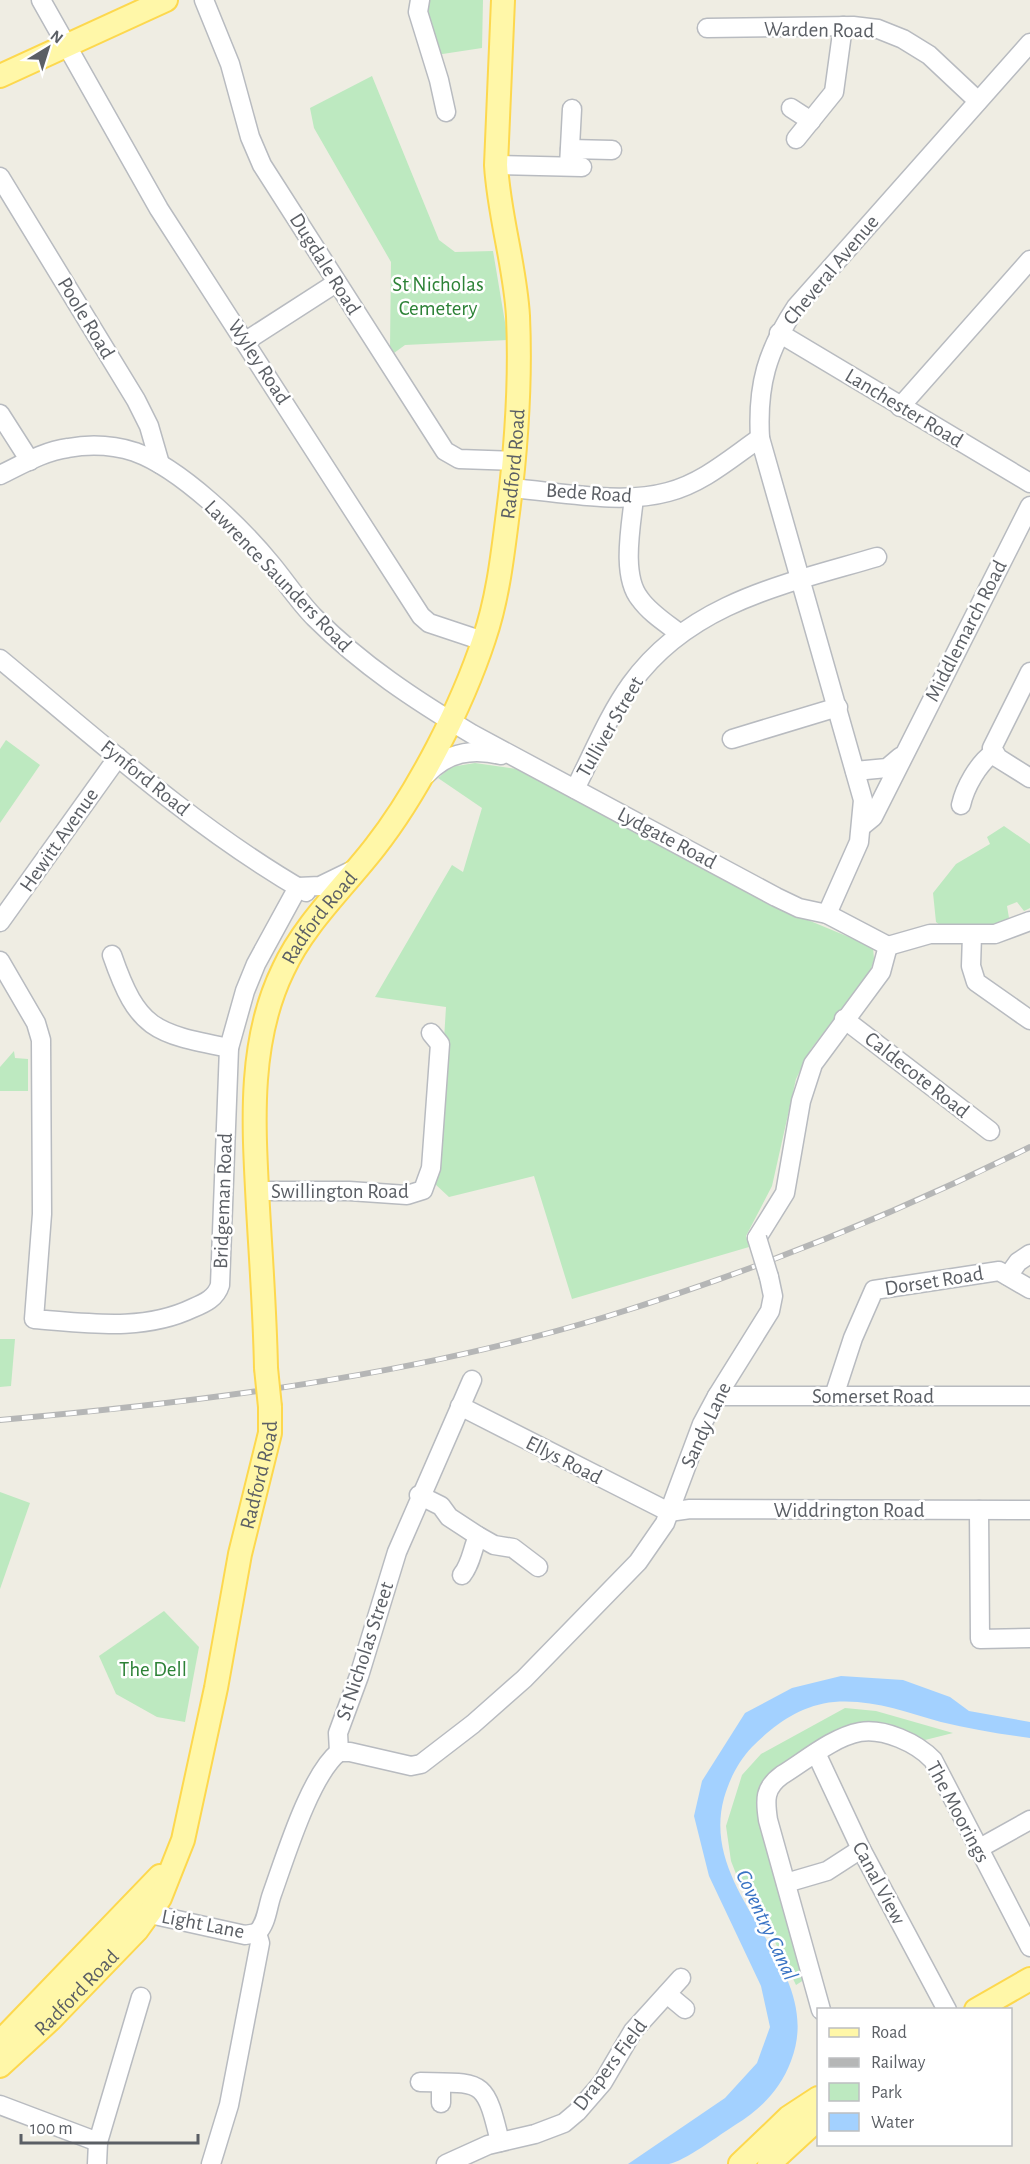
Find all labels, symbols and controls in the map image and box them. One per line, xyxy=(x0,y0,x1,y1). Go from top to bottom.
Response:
north arrow xyxy=(18,18,78,78)
street label: Warden Road xyxy=(764,19,875,41)
text: N xyxy=(47,27,66,47)
street label: Dugdale Road xyxy=(286,210,364,319)
street label: Cheveral Avenue xyxy=(779,211,883,329)
street label: Poole Road xyxy=(54,274,118,362)
park label: St Nicholas Cemetery xyxy=(392,274,484,319)
street label: Wyley Road xyxy=(224,316,294,408)
street label: Lanchester Road xyxy=(841,365,967,451)
street label: Radford Road xyxy=(497,408,528,520)
street label: Bede Road xyxy=(545,480,633,507)
street label: Lawrence Saunders Road xyxy=(200,496,356,656)
street label: Middlemarch Road xyxy=(921,557,1011,705)
street label: Tulliver Street xyxy=(573,673,647,781)
street label: Fynford Road xyxy=(97,736,193,820)
street label: Hewitt Avenue xyxy=(16,784,102,896)
street label: Lydgate Road xyxy=(614,803,720,873)
street label: Radford Road xyxy=(277,867,361,968)
street label: Caldecote Road xyxy=(861,1028,973,1122)
street label: Bridgeman Road xyxy=(210,1133,236,1269)
street label: Swillington Road xyxy=(271,1181,409,1202)
street label: Dorset Road xyxy=(883,1263,985,1299)
street label: Sandy Lane xyxy=(677,1379,735,1471)
street label: Somerset Road xyxy=(812,1386,934,1407)
street label: Radford Road xyxy=(236,1421,281,1531)
street label: Ellys Road xyxy=(523,1432,606,1488)
street label: Widdrington Road xyxy=(773,1500,925,1521)
street label: St Nicholas Street xyxy=(333,1579,397,1723)
park label: The Dell xyxy=(119,1659,187,1680)
street label: The Moorings xyxy=(923,1758,993,1866)
street label: Canal View xyxy=(849,1838,909,1928)
water label: Coventry Canal xyxy=(732,1866,802,1984)
street label: Light Lane xyxy=(160,1906,246,1942)
street label: Radford Road xyxy=(30,1945,123,2039)
legend xyxy=(817,2008,1012,2146)
street label: Drapers Field xyxy=(569,2015,651,2115)
text: Road xyxy=(871,2024,907,2042)
text: Railway xyxy=(871,2054,926,2072)
text: Park xyxy=(871,2084,903,2102)
scale bar xyxy=(21,2107,198,2145)
text: Water xyxy=(871,2114,914,2132)
text: 100 m xyxy=(30,2120,73,2138)

